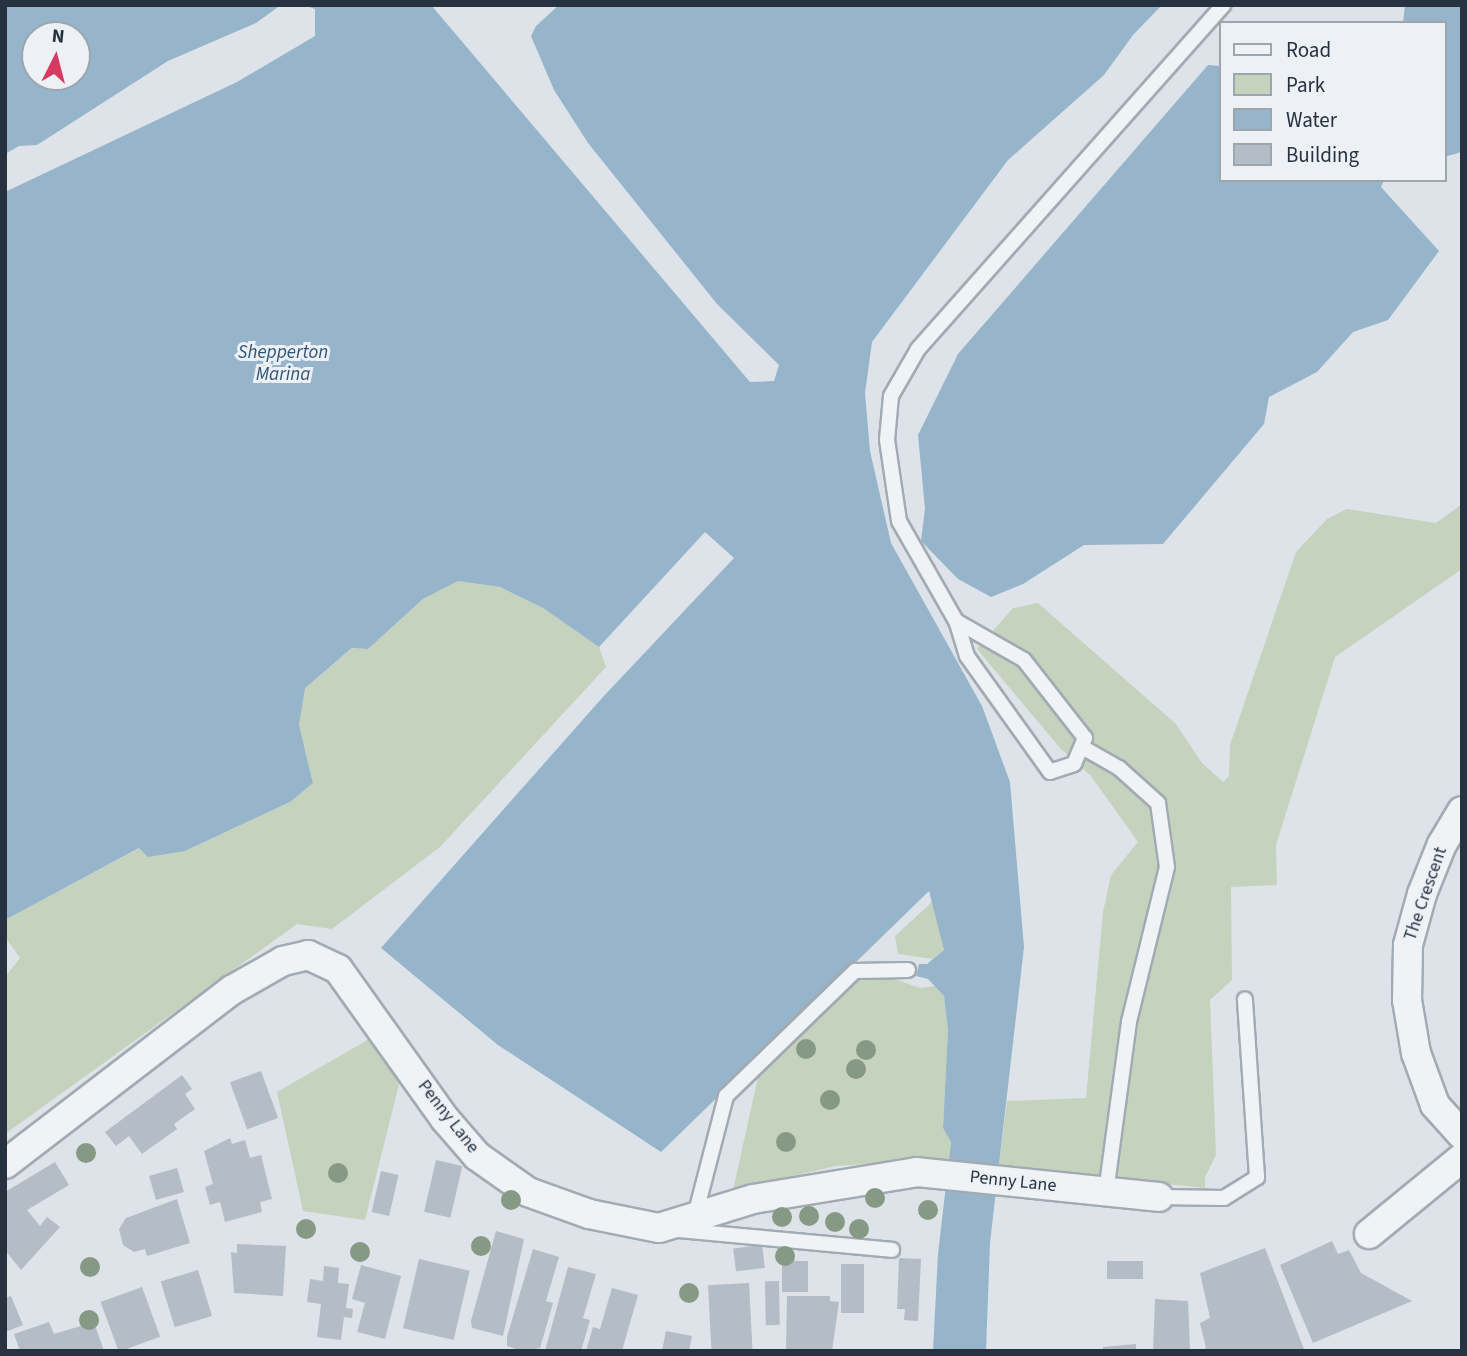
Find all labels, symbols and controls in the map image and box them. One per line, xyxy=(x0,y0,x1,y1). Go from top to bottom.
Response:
north arrow xyxy=(21,21,91,91)
legend xyxy=(1218,21,1446,182)
text: N xyxy=(50,23,66,51)
text: Road xyxy=(1286,35,1331,65)
text: Park xyxy=(1286,70,1325,100)
text: Water xyxy=(1286,105,1337,135)
text: Building xyxy=(1286,140,1359,170)
water label: Shepperton Marina xyxy=(238,342,328,386)
street label: The Crescent xyxy=(1400,844,1452,944)
street label: Penny Lane xyxy=(413,1076,483,1158)
street label: Penny Lane xyxy=(969,1167,1057,1197)

